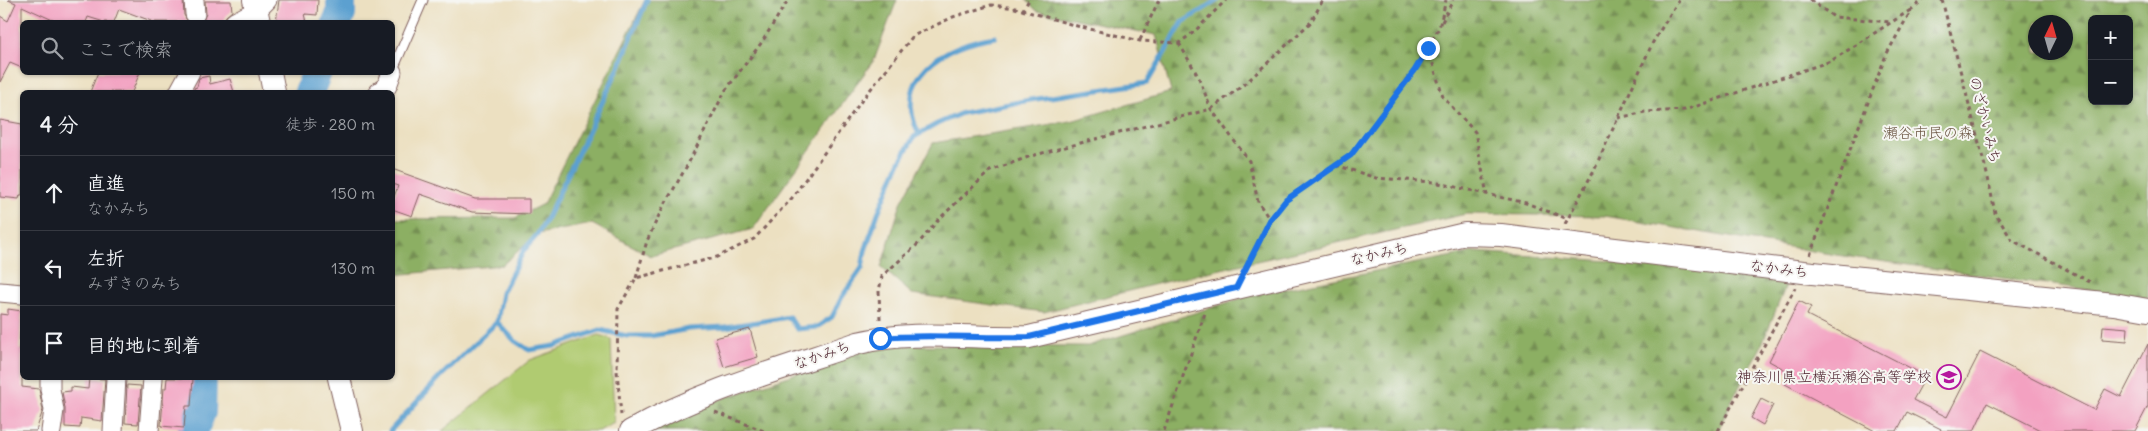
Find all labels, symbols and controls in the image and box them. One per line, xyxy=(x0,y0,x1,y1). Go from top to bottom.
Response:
north arrow xyxy=(2028,15,2073,60)
map controls xyxy=(2088,15,2133,105)
button: + xyxy=(2088,15,2133,60)
search box xyxy=(20,20,395,75)
icon: search xyxy=(38,34,66,62)
text: ここで検索 xyxy=(78,37,173,61)
route end xyxy=(1417,37,1440,60)
button: − xyxy=(2088,60,2133,105)
street label: のざかいみち xyxy=(1965,74,2005,165)
text: 4 分 xyxy=(40,111,78,138)
text: 徒歩 · 280 m xyxy=(285,114,375,134)
park label: 瀬谷市民の森 xyxy=(1883,123,1973,142)
text: 直進 xyxy=(87,171,125,195)
icon: ahead xyxy=(40,179,68,207)
text: 150 m xyxy=(331,183,375,203)
text: なかみち xyxy=(87,198,150,218)
street label: なかみち xyxy=(1348,238,1410,269)
text: 左折 xyxy=(87,246,125,270)
icon: left xyxy=(40,254,68,282)
street label: なかみち xyxy=(1748,255,1810,282)
text: 130 m xyxy=(331,258,375,278)
text: みずきのみち xyxy=(87,273,182,293)
route start xyxy=(869,327,892,350)
icon: arrive xyxy=(40,329,68,357)
text: 目的地に到着 xyxy=(87,333,201,357)
street label: なかみち xyxy=(791,336,853,373)
school or university icon: 神奈川県立横浜瀬谷高等学校 xyxy=(1936,364,1962,390)
place label: 神奈川県立横浜瀬谷高等学校 xyxy=(1737,367,1932,386)

